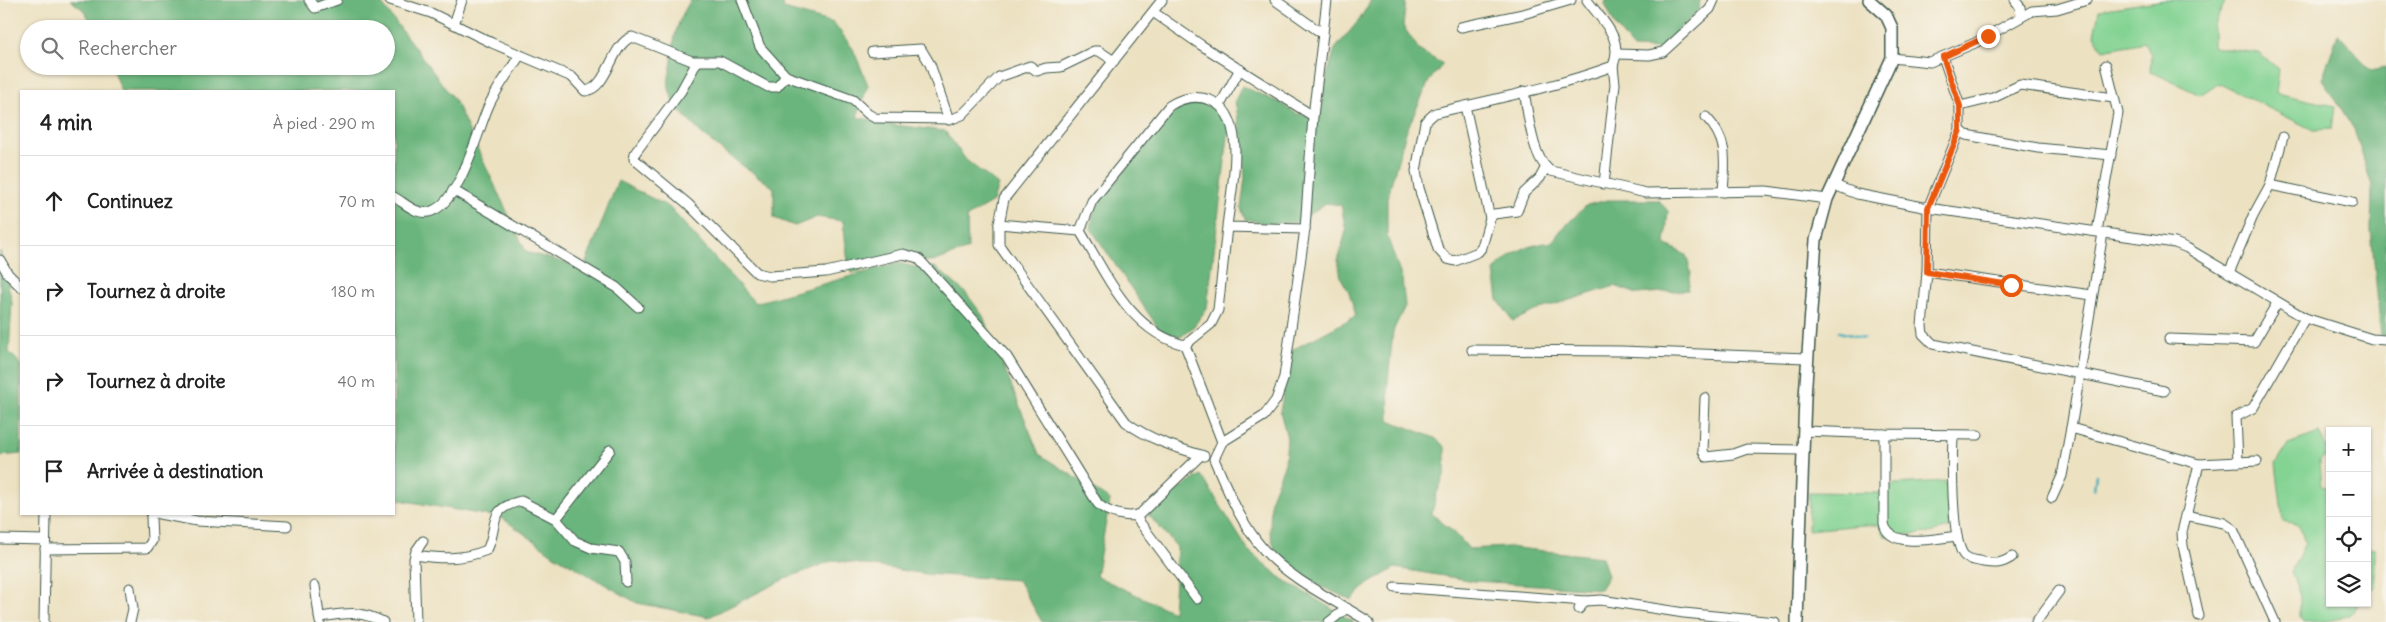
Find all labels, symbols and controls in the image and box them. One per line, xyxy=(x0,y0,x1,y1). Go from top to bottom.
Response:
search box xyxy=(20,20,395,75)
route end xyxy=(1977,25,2000,48)
icon: search xyxy=(38,34,66,62)
text: Rechercher xyxy=(78,36,177,60)
text: 4 min xyxy=(40,109,92,136)
text: À pied · 290 m xyxy=(273,113,375,133)
icon: ahead xyxy=(40,187,68,215)
text: Continuez xyxy=(87,189,173,213)
text: 70 m xyxy=(339,191,375,211)
route start xyxy=(2000,274,2023,297)
icon: right xyxy=(40,277,68,305)
text: Tournez à droite xyxy=(87,279,226,303)
text: 180 m xyxy=(331,281,375,301)
icon: right xyxy=(40,367,68,395)
text: Tournez à droite xyxy=(87,369,226,393)
text: 40 m xyxy=(337,371,375,391)
map controls xyxy=(2326,427,2371,607)
button: + xyxy=(2326,427,2371,472)
icon: arrive xyxy=(40,457,68,485)
text: Arrivée à destination xyxy=(87,459,263,483)
button: − xyxy=(2326,472,2371,517)
button: locate xyxy=(2326,517,2371,562)
button: layers xyxy=(2326,562,2371,607)

